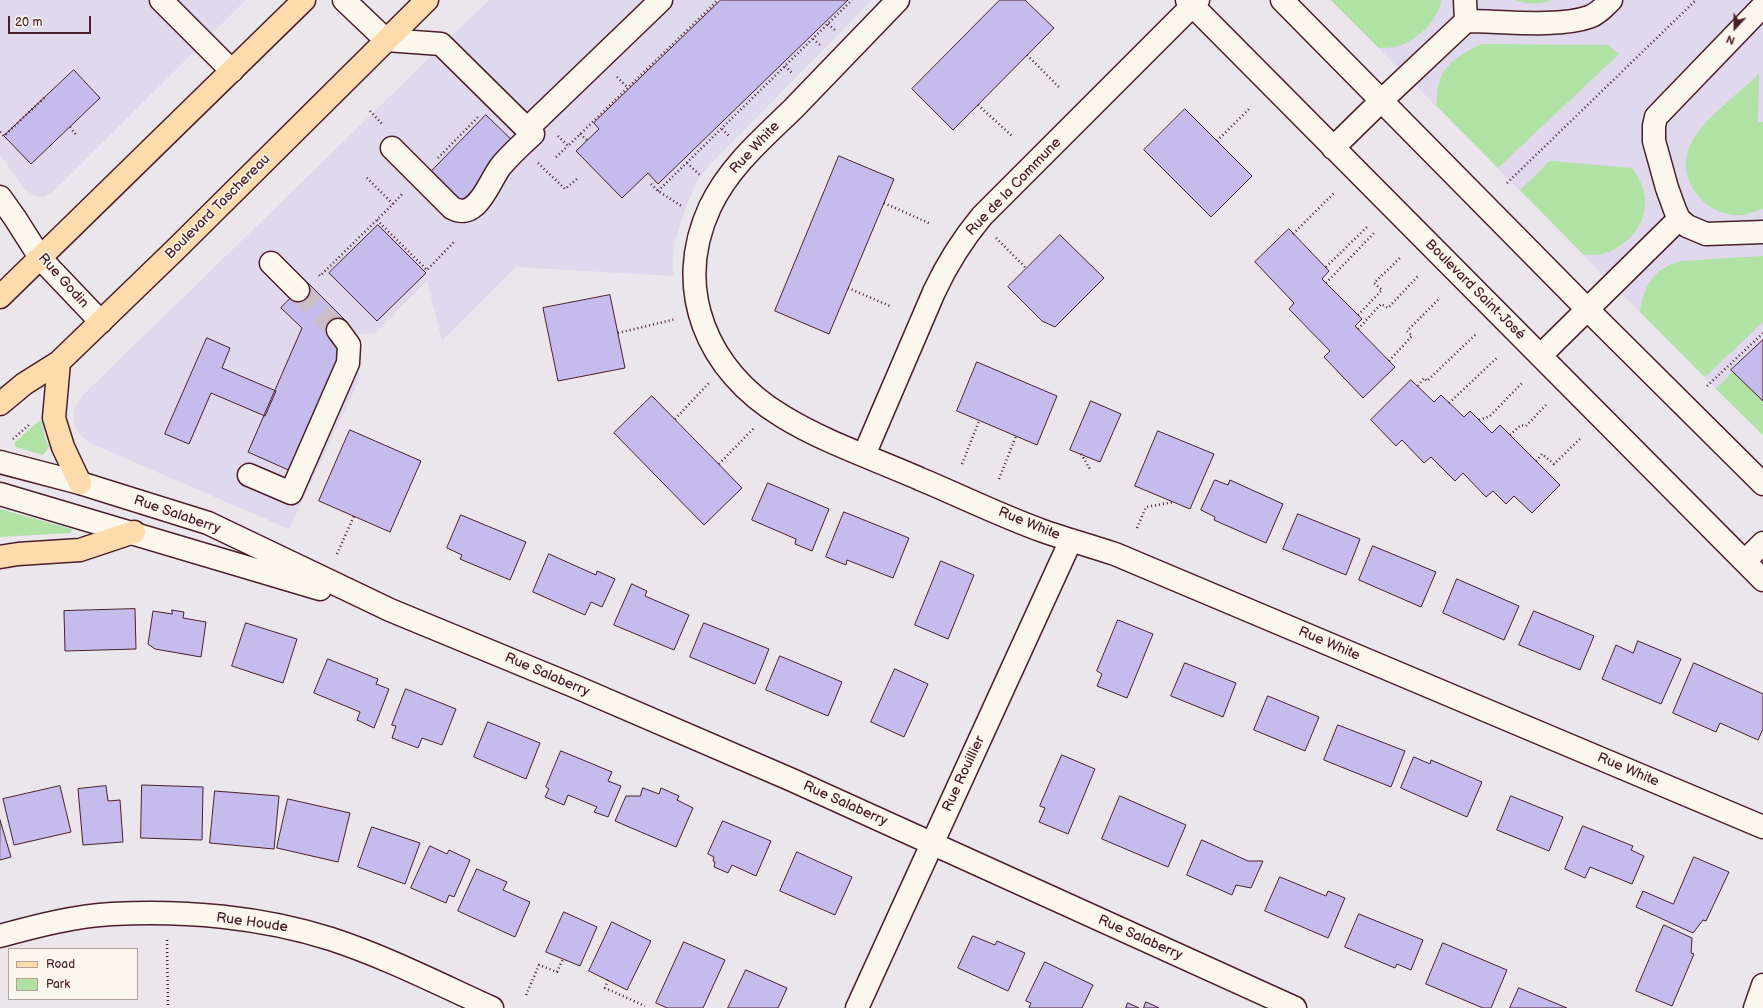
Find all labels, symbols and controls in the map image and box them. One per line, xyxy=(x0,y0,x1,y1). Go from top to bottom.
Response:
scale bar xyxy=(10,8,93,34)
north arrow xyxy=(1715,8,1755,48)
text: 20 m xyxy=(15,15,42,30)
text: N xyxy=(1724,32,1737,47)
street label: Rue White xyxy=(727,118,783,178)
street label: Rue de la Commune xyxy=(963,135,1065,239)
street label: Boulevard Taschereau xyxy=(162,151,274,263)
street label: Boulevard Saint-José xyxy=(1421,236,1529,344)
street label: Rue Godin xyxy=(34,250,92,312)
street label: Rue Salaberry xyxy=(131,492,223,538)
street label: Rue White xyxy=(996,504,1062,544)
street label: Rue White xyxy=(1296,624,1362,664)
street label: Rue Salaberry xyxy=(502,650,592,700)
street label: Rue Rouillier xyxy=(939,733,989,815)
street label: Rue White xyxy=(1595,750,1661,790)
street label: Rue Salaberry xyxy=(800,778,890,830)
street label: Rue Houde xyxy=(215,910,289,936)
street label: Rue Salaberry xyxy=(1095,912,1185,964)
legend xyxy=(8,948,138,1000)
text: Road xyxy=(46,957,75,972)
text: Park xyxy=(46,977,70,992)

